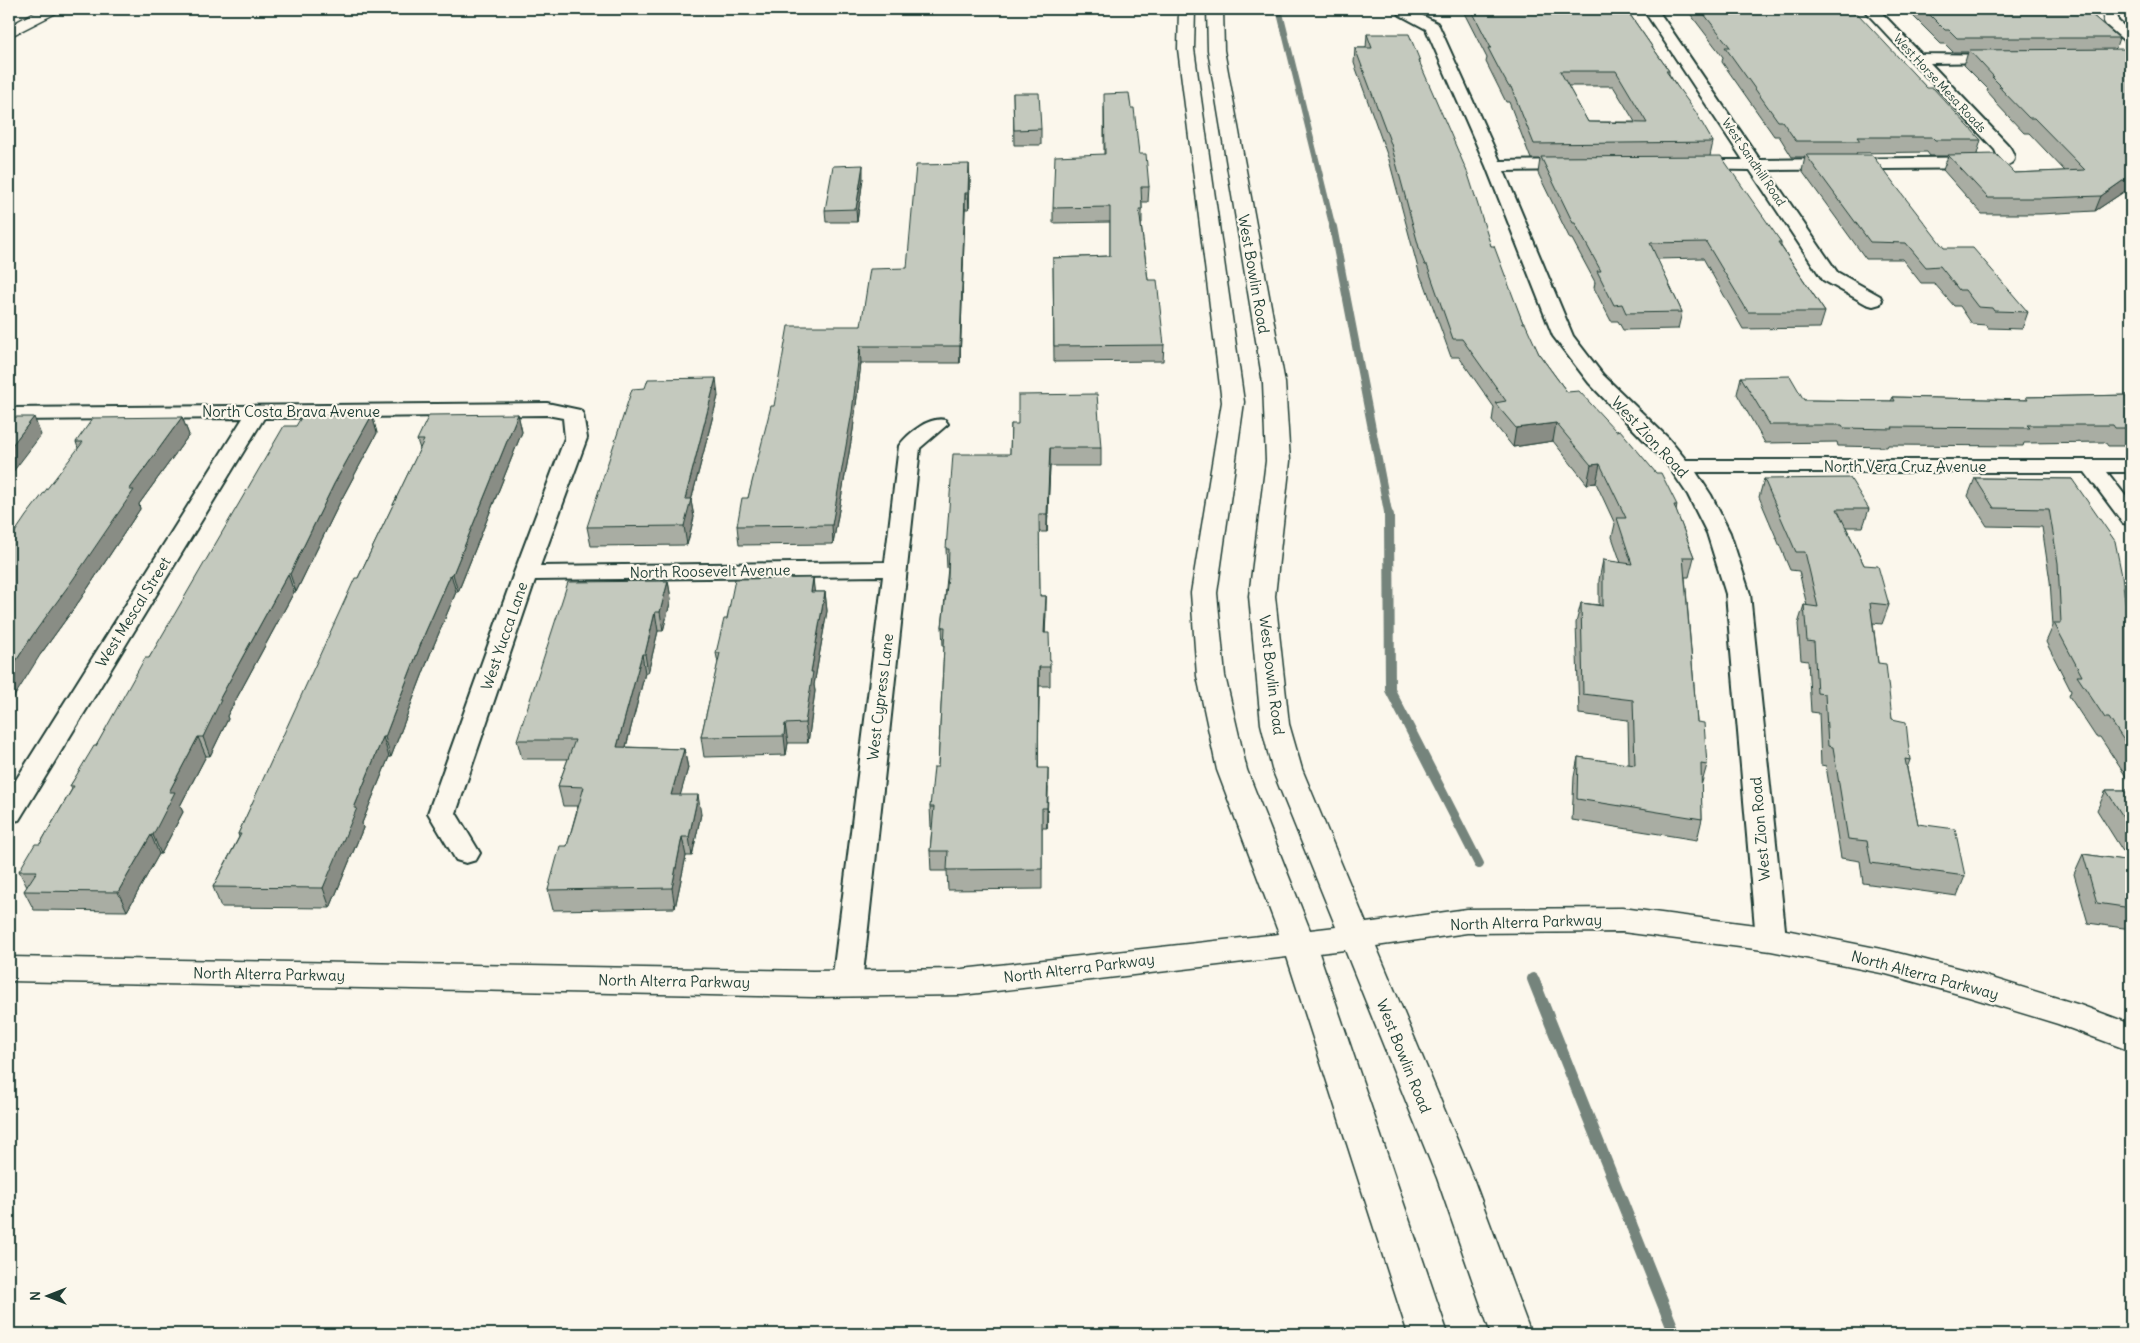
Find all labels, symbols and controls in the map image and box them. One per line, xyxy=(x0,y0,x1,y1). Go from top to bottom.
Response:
street label: West Horse Mesa Roads xyxy=(1890,31,1990,135)
street label: West Sandhill Road xyxy=(1719,115,1789,209)
street label: West Bowlin Road xyxy=(1234,213,1274,335)
street label: West Zion Road xyxy=(1607,392,1693,482)
street label: North Costa Brava Avenue xyxy=(202,402,380,421)
street label: North Vera Cruz Avenue xyxy=(1824,457,1986,476)
street label: West Mescal Street xyxy=(91,553,175,671)
street label: North Roosevelt Avenue xyxy=(629,560,791,582)
street label: West Yucca Lane xyxy=(477,579,531,693)
street label: West Bowlin Road xyxy=(1255,614,1289,736)
street label: West Cypress Lane xyxy=(863,632,897,762)
street label: West Zion Road xyxy=(1746,776,1774,882)
street label: North Alterra Parkway xyxy=(1450,910,1602,934)
street label: North Alterra Parkway xyxy=(1849,946,2001,1004)
street label: North Alterra Parkway xyxy=(1002,949,1156,987)
street label: North Alterra Parkway xyxy=(193,963,345,985)
street label: North Alterra Parkway xyxy=(598,970,750,992)
street label: West Bowlin Road xyxy=(1373,996,1436,1116)
north arrow xyxy=(22,1270,72,1320)
text: N xyxy=(26,1291,44,1301)

